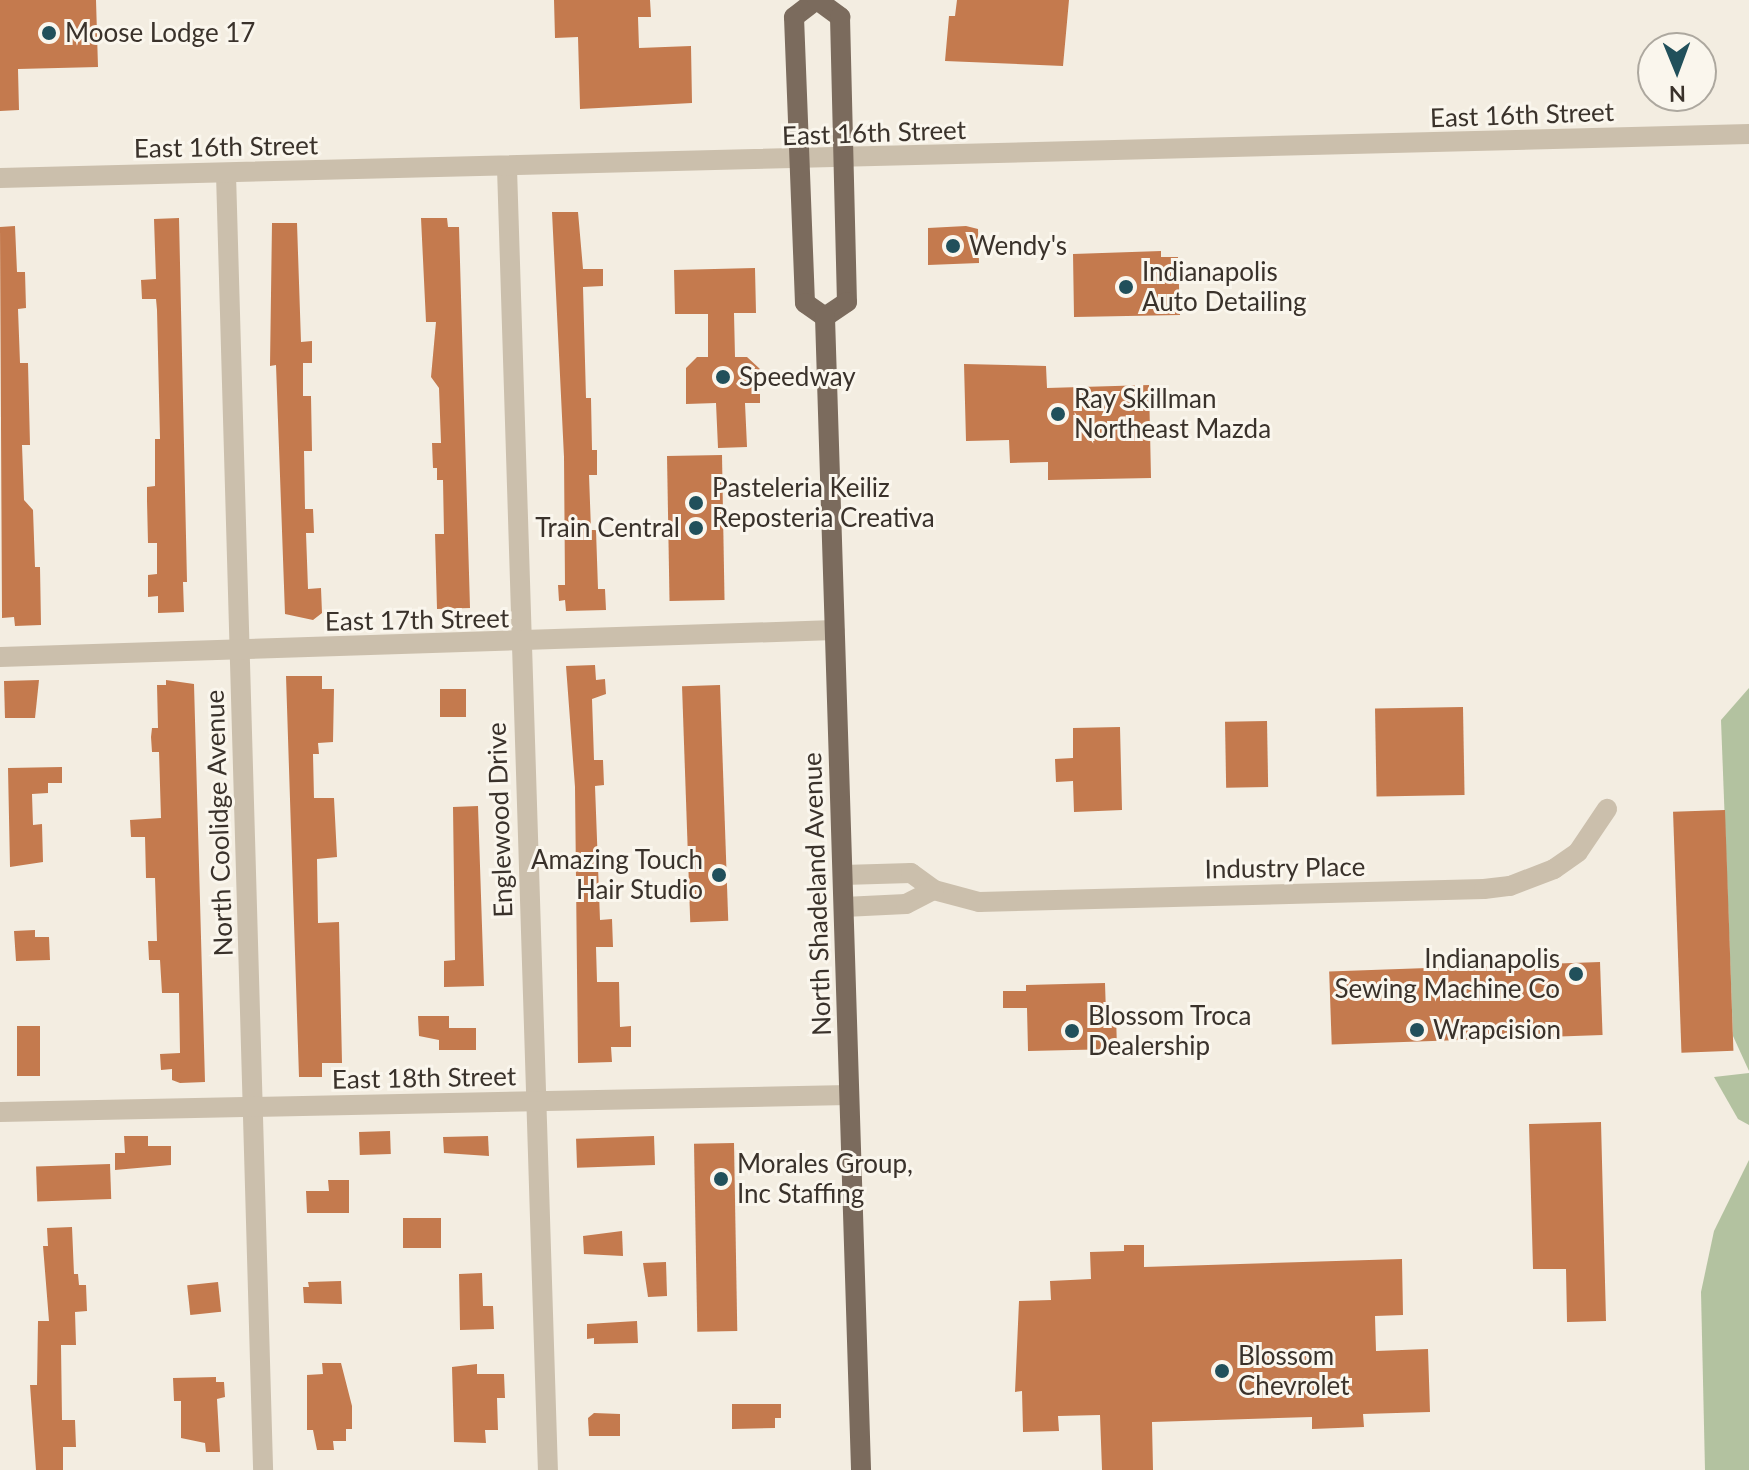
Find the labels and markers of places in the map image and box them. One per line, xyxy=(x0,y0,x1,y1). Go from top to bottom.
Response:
place label: Moose Lodge 17 xyxy=(65,17,255,49)
marker: Moose Lodge 17 xyxy=(40,24,58,42)
place label: Wendy's xyxy=(969,230,1067,262)
marker: Wendy's xyxy=(944,237,962,255)
place label: Indianapolis Auto Detailing xyxy=(1142,256,1307,318)
marker: Indianapolis Auto Detailing xyxy=(1117,278,1135,296)
place label: Speedway xyxy=(739,361,856,393)
marker: Speedway xyxy=(714,368,732,386)
place label: Ray Skillman Northeast Mazda xyxy=(1074,383,1271,444)
marker: Ray Skillman Northeast Mazda xyxy=(1049,405,1067,423)
place label: Pasteleria Keiliz Reposteria Creativa xyxy=(712,472,935,534)
marker: Pasteleria Keiliz Reposteria Creativa xyxy=(687,494,705,512)
place label: Train Central xyxy=(535,512,680,544)
marker: Train Central xyxy=(687,519,705,537)
place label: Amazing Touch Hair Studio xyxy=(530,844,703,906)
marker: Amazing Touch Hair Studio xyxy=(710,866,728,884)
place label: Indianapolis Sewing Machine Co xyxy=(1334,943,1560,1004)
marker: Indianapolis Sewing Machine Co xyxy=(1567,965,1585,983)
place label: Blossom Troca Dealership xyxy=(1088,1000,1252,1062)
place label: Wrapcision xyxy=(1433,1014,1561,1046)
marker: Wrapcision xyxy=(1408,1021,1426,1039)
marker: Blossom Troca Dealership xyxy=(1063,1022,1081,1040)
place label: Morales Group, Inc Staffing xyxy=(737,1148,913,1210)
marker: Morales Group, Inc Staffing xyxy=(712,1170,730,1188)
place label: Blossom Chevrolet xyxy=(1238,1340,1350,1402)
marker: Blossom Chevrolet xyxy=(1213,1362,1231,1380)

